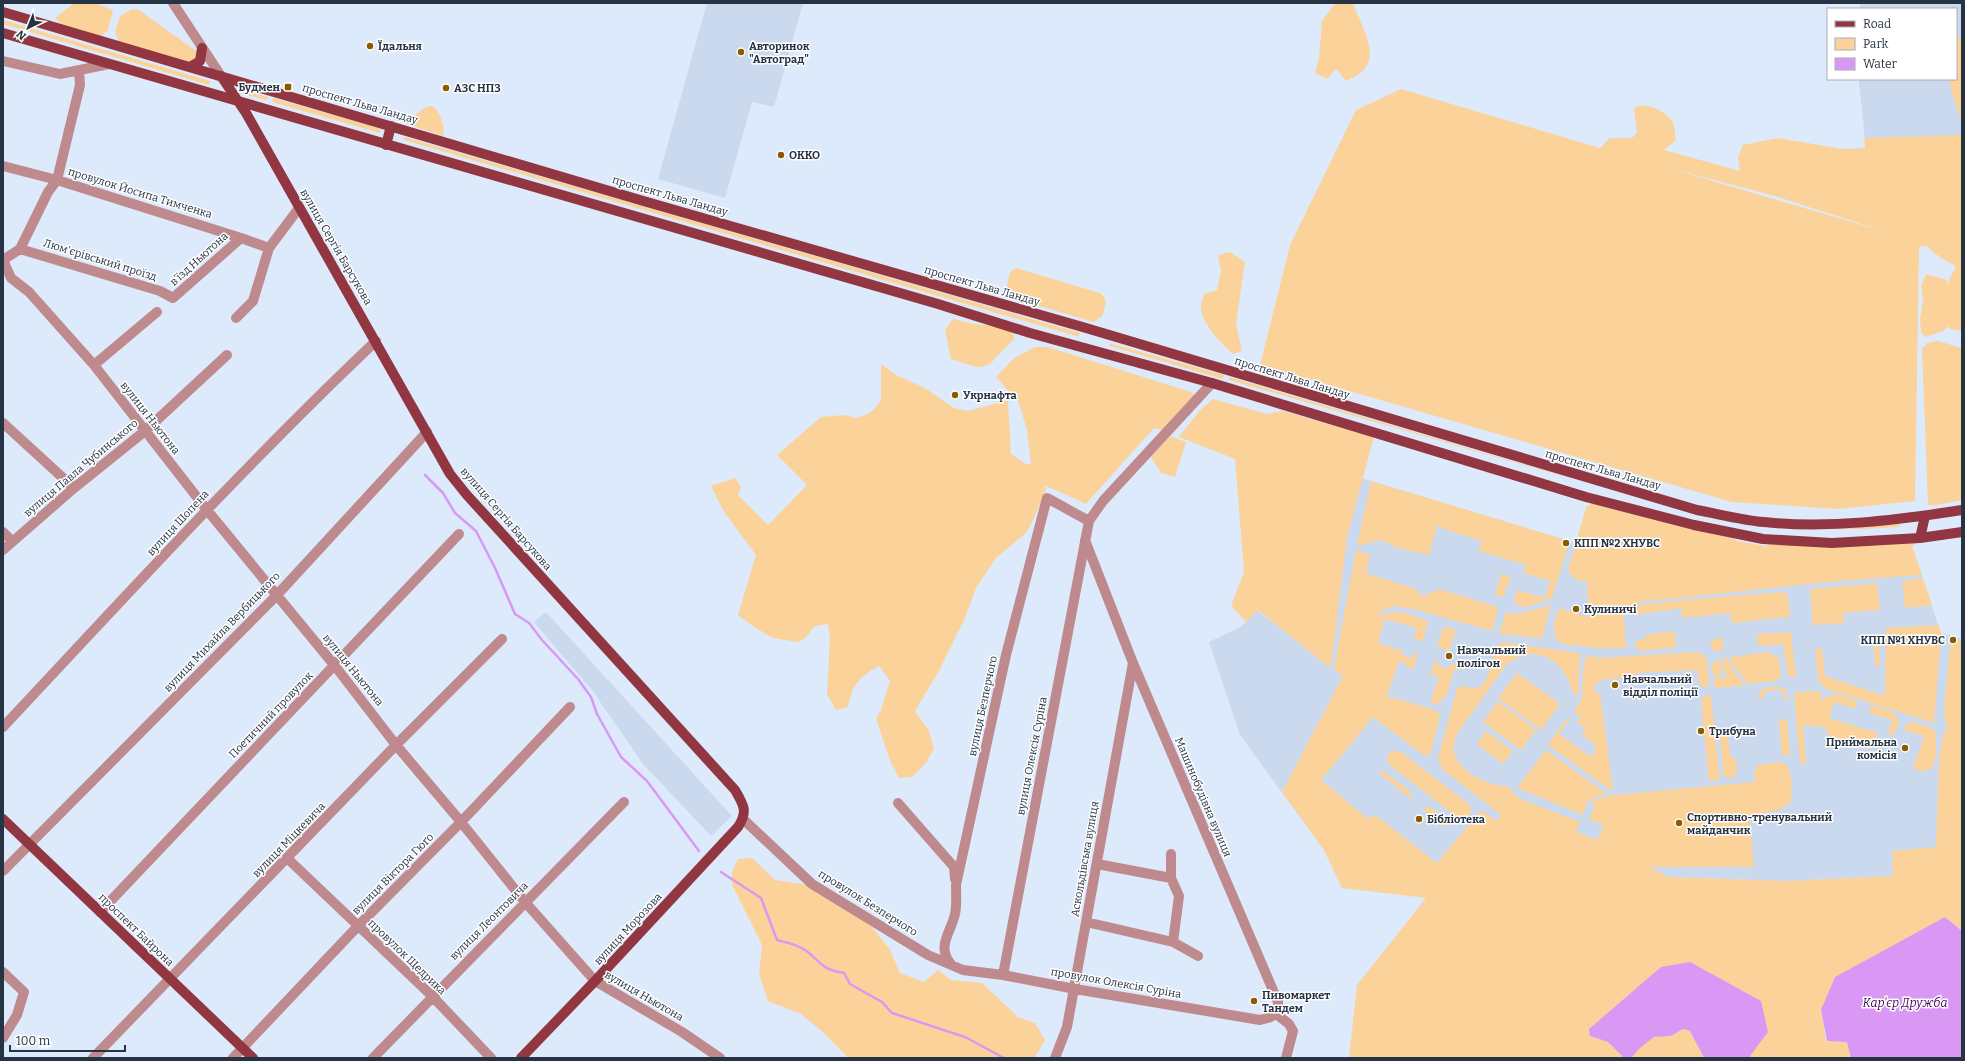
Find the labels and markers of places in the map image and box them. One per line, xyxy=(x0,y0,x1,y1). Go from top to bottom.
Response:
place label: Їдальня xyxy=(378,40,423,53)
place label: Авторинок "Автоград" xyxy=(749,40,810,66)
marker: Їдальня xyxy=(365,41,375,51)
marker: Авторинок "Автоград" xyxy=(736,47,746,57)
place label: Будмен xyxy=(238,81,281,94)
marker: Будмен xyxy=(283,82,293,92)
place label: АЗС НПЗ xyxy=(454,82,501,95)
marker: АЗС НПЗ xyxy=(441,83,451,93)
place label: ОККО xyxy=(789,149,820,162)
marker: ОККО xyxy=(776,150,786,160)
place label: Укрнафта xyxy=(963,389,1017,402)
marker: Укрнафта xyxy=(950,390,960,400)
place label: КПП №2 ХНУВС xyxy=(1574,537,1660,550)
marker: КПП №2 ХНУВС xyxy=(1561,538,1571,548)
place label: Кулиничі xyxy=(1584,603,1637,616)
marker: Кулиничі xyxy=(1571,604,1581,614)
place label: КПП №1 ХНУВС xyxy=(1861,634,1945,647)
marker: КПП №1 ХНУВС xyxy=(1948,635,1958,645)
place label: Навчальний полігон xyxy=(1457,644,1526,670)
marker: Навчальний полігон xyxy=(1444,651,1454,661)
place label: Навчальний відділ поліції xyxy=(1623,673,1698,699)
marker: Навчальний відділ поліції xyxy=(1610,680,1620,690)
place label: Трибуна xyxy=(1709,725,1757,738)
marker: Трибуна xyxy=(1696,726,1706,736)
place label: Приймальна комісія xyxy=(1826,736,1898,762)
marker: Приймальна комісія xyxy=(1900,743,1910,753)
place label: Спортивно-тренувальний майданчик xyxy=(1687,811,1833,837)
place label: Бібліотека xyxy=(1427,813,1486,826)
marker: Бібліотека xyxy=(1414,814,1424,824)
marker: Спортивно-тренувальний майданчик xyxy=(1674,818,1684,828)
place label: Пивомаркет Тандем xyxy=(1262,989,1330,1015)
marker: Пивомаркет Тандем xyxy=(1249,996,1259,1006)

